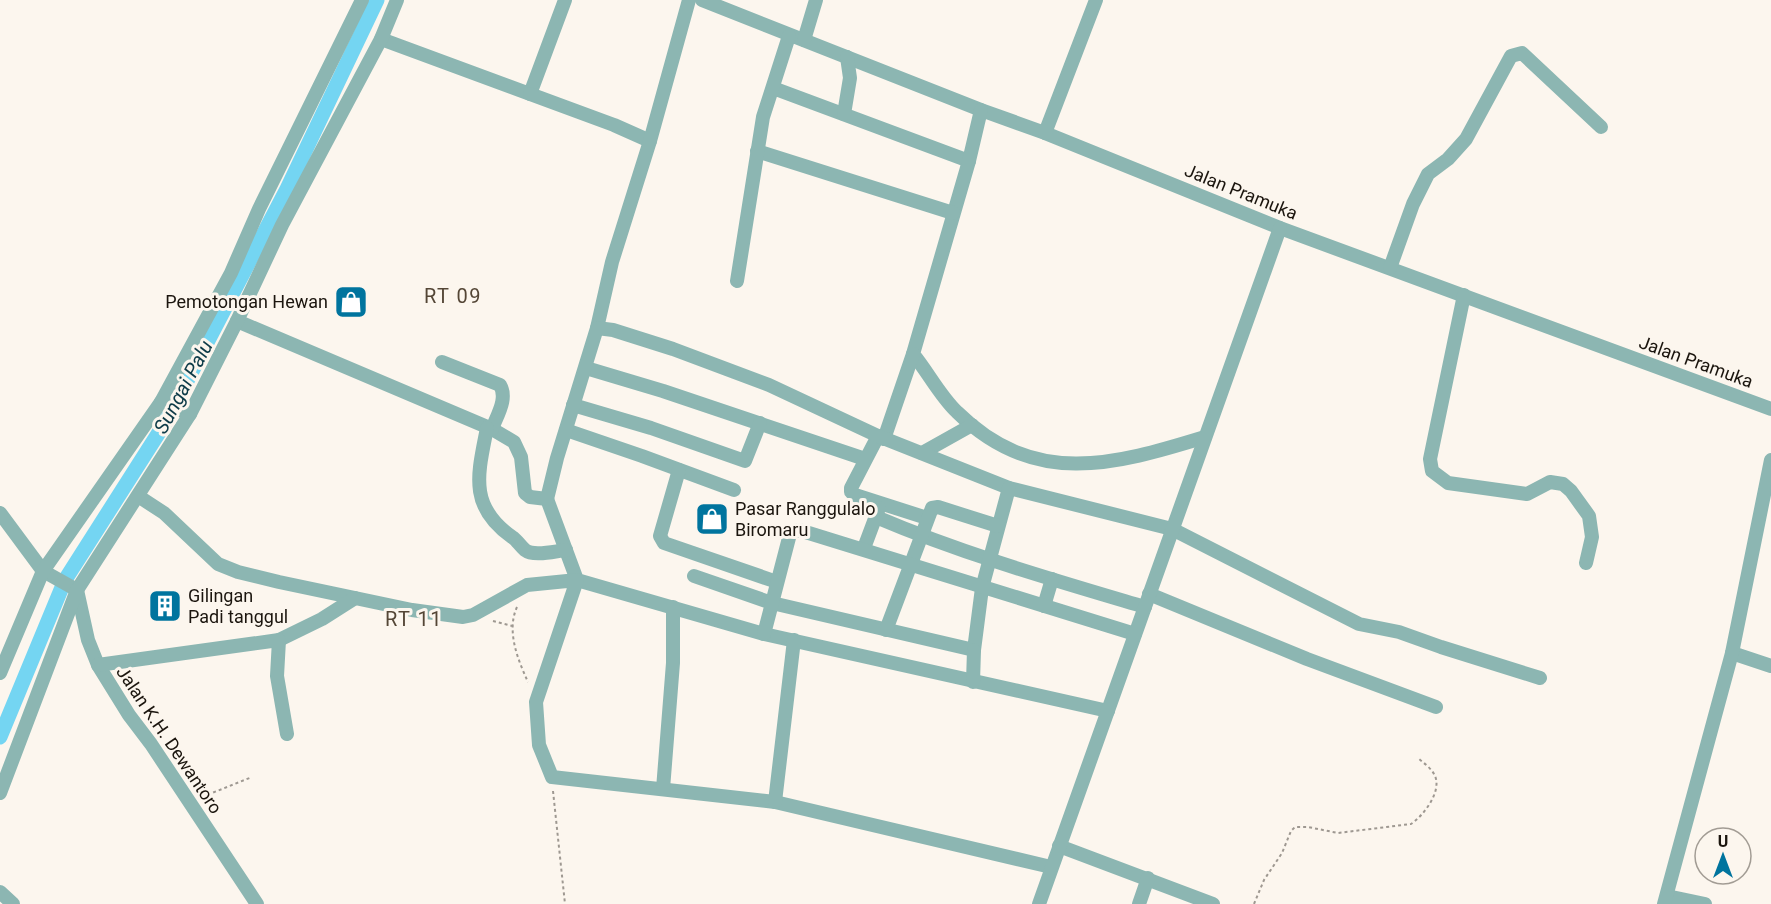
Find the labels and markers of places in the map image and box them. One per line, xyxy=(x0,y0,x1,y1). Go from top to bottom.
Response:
shop icon: Pemotongan Hewan xyxy=(333,284,369,320)
place label: Pemotongan Hewan xyxy=(165,291,328,312)
place label: Pasar Ranggulalo Biromaru xyxy=(735,498,875,540)
shop icon: Pasar Ranggulalo Biromaru xyxy=(694,501,730,537)
place label: Gilingan Padi tanggul xyxy=(188,585,288,627)
building icon: Gilingan Padi tanggul xyxy=(147,588,183,624)

